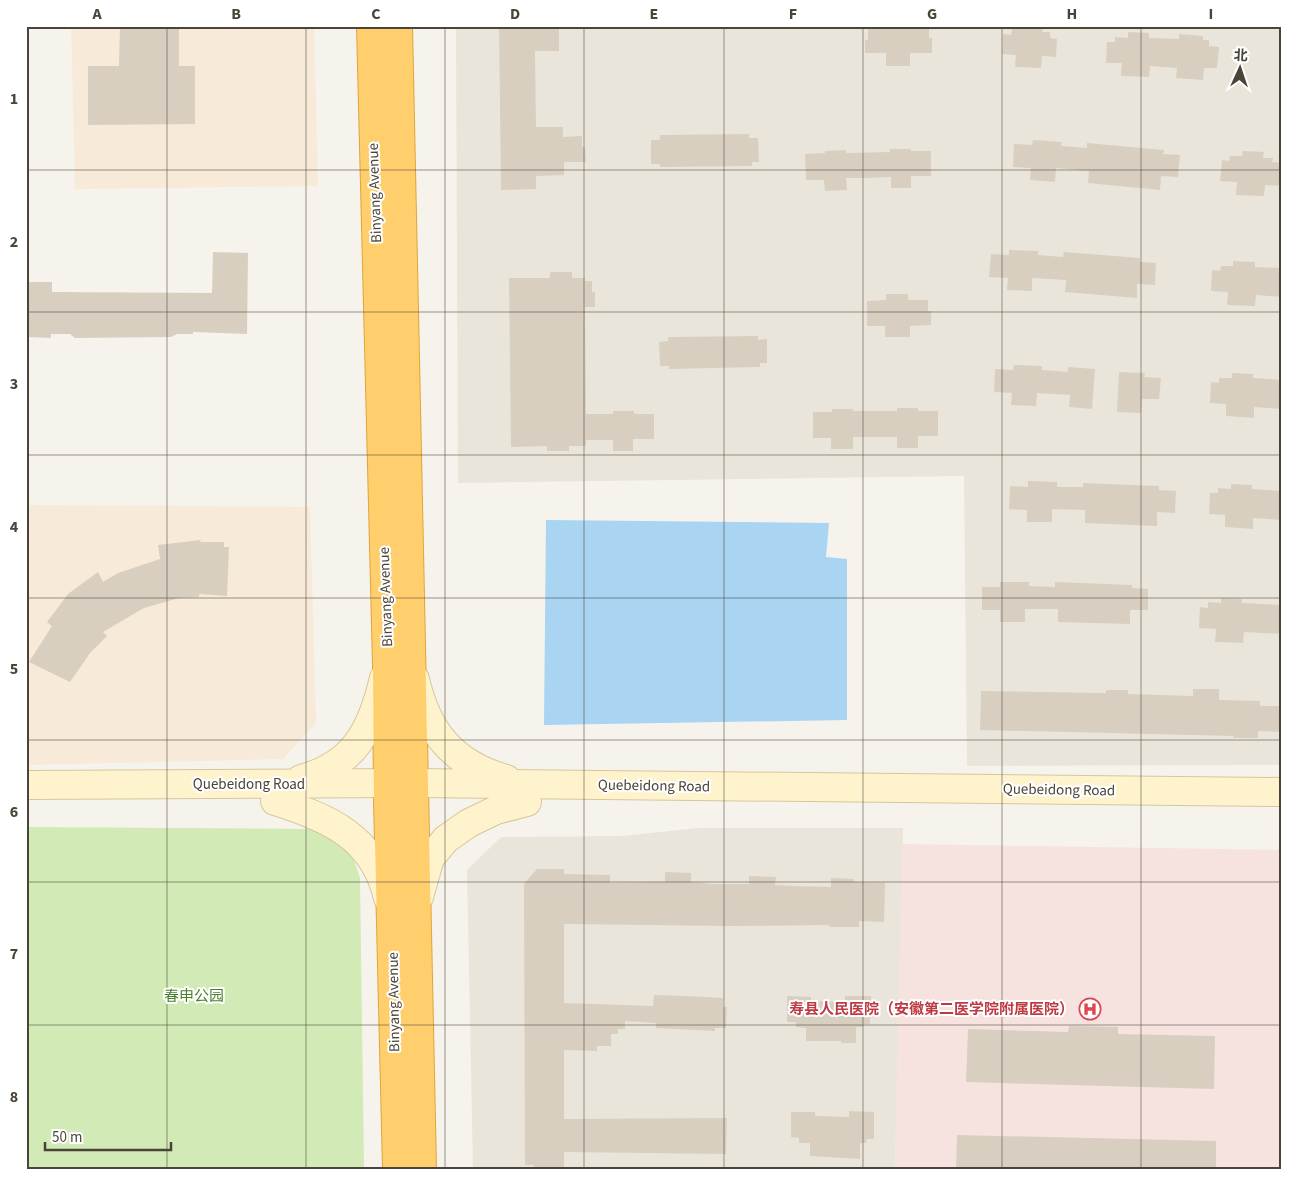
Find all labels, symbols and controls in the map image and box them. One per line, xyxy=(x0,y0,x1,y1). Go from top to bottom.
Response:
text: A xyxy=(91,3,102,25)
text: B xyxy=(231,3,241,25)
text: C xyxy=(371,3,381,25)
text: D xyxy=(510,3,520,25)
text: E xyxy=(650,3,658,25)
text: F xyxy=(789,3,797,25)
text: G xyxy=(927,3,937,25)
text: H xyxy=(1067,3,1077,25)
text: I xyxy=(1209,3,1213,25)
north arrow xyxy=(1216,42,1266,92)
text: 北 xyxy=(1233,46,1248,66)
text: 1 xyxy=(10,88,18,110)
street label: Binyang Avenue xyxy=(363,143,387,243)
text: 2 xyxy=(10,231,18,253)
text: 3 xyxy=(10,373,18,395)
text: 4 xyxy=(10,516,19,538)
street label: Binyang Avenue xyxy=(374,547,398,647)
text: 5 xyxy=(10,658,18,680)
street label: Quebeidong Road xyxy=(193,774,305,795)
street label: Quebeidong Road xyxy=(598,775,710,797)
street label: Quebeidong Road xyxy=(1003,779,1115,801)
text: 6 xyxy=(10,801,18,823)
text: 7 xyxy=(10,943,18,965)
street label: Binyang Avenue xyxy=(383,952,405,1052)
park label: 春申公园 xyxy=(164,986,224,1007)
hospital icon: 寿县人民医院（安徽第二医学院附属医院） xyxy=(1078,997,1102,1021)
place label: 寿县人民医院（安徽第二医学院附属医院） xyxy=(789,999,1074,1020)
text: 8 xyxy=(10,1086,18,1108)
scale bar xyxy=(45,1120,171,1152)
text: 50 m xyxy=(52,1127,82,1148)

